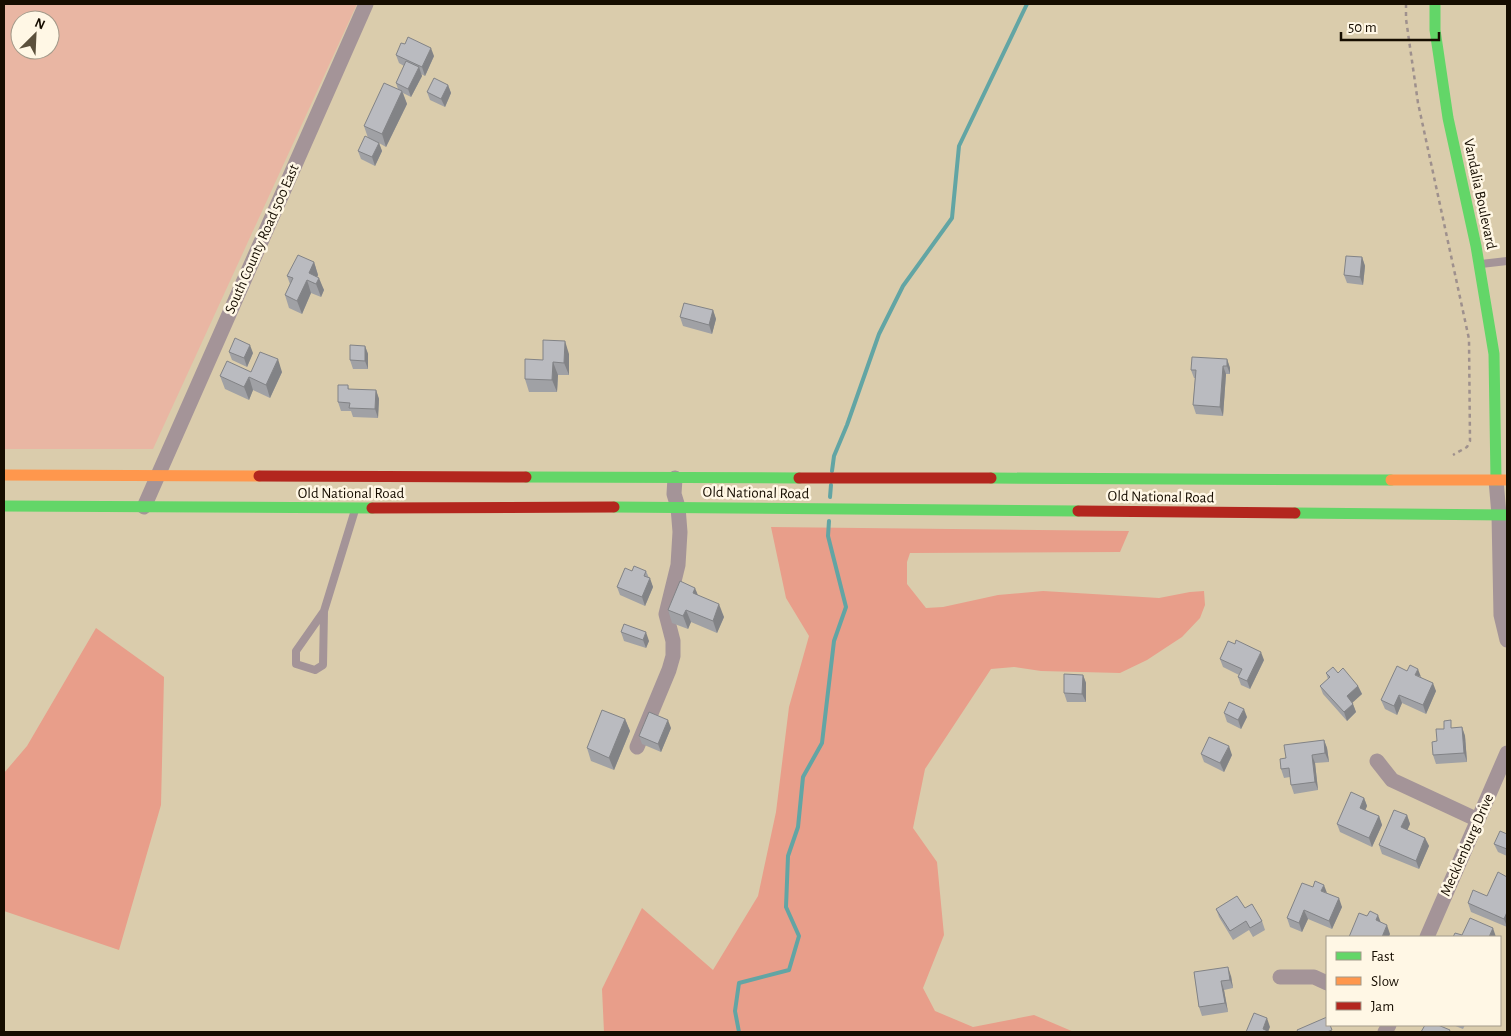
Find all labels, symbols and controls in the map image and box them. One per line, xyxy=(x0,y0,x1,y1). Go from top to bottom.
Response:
north arrow xyxy=(10,10,60,60)
scale bar xyxy=(1341,10,1438,42)
text: N xyxy=(33,16,47,32)
text: 50 m xyxy=(1348,20,1377,35)
street label: Vandalia Boulevard xyxy=(1461,137,1499,251)
street label: South County Road 500 East xyxy=(222,162,302,316)
street label: Old National Road xyxy=(703,485,810,501)
street label: Old National Road xyxy=(298,486,405,501)
street label: Old National Road xyxy=(1108,489,1215,505)
street label: Mecklenburg Drive xyxy=(1438,791,1496,899)
legend xyxy=(1326,936,1501,1026)
text: Fast xyxy=(1371,949,1395,964)
text: Slow xyxy=(1371,974,1399,989)
text: Jam xyxy=(1371,999,1394,1014)

